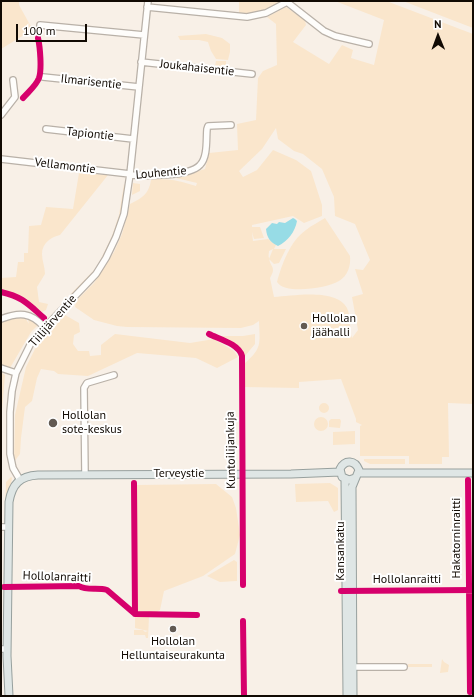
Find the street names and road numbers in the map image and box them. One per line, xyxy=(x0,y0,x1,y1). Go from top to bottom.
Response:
street label: Joukahaisentie xyxy=(159,57,235,79)
street label: Ilmarisentie xyxy=(60,72,122,92)
street label: Tapiontie xyxy=(66,124,114,144)
street label: Vellamontie xyxy=(34,155,96,177)
street label: Louhentie xyxy=(135,164,187,182)
street label: Tiilijärventie xyxy=(26,292,80,350)
street label: Kuntoilijankuja xyxy=(223,411,239,489)
street label: Terveystie xyxy=(154,467,204,481)
street label: Hakatorninraitti xyxy=(450,497,464,579)
street label: Kansankatu xyxy=(334,521,348,581)
street label: Hollolanraitti xyxy=(22,569,92,585)
street label: Hollolanraitti xyxy=(373,573,441,587)

